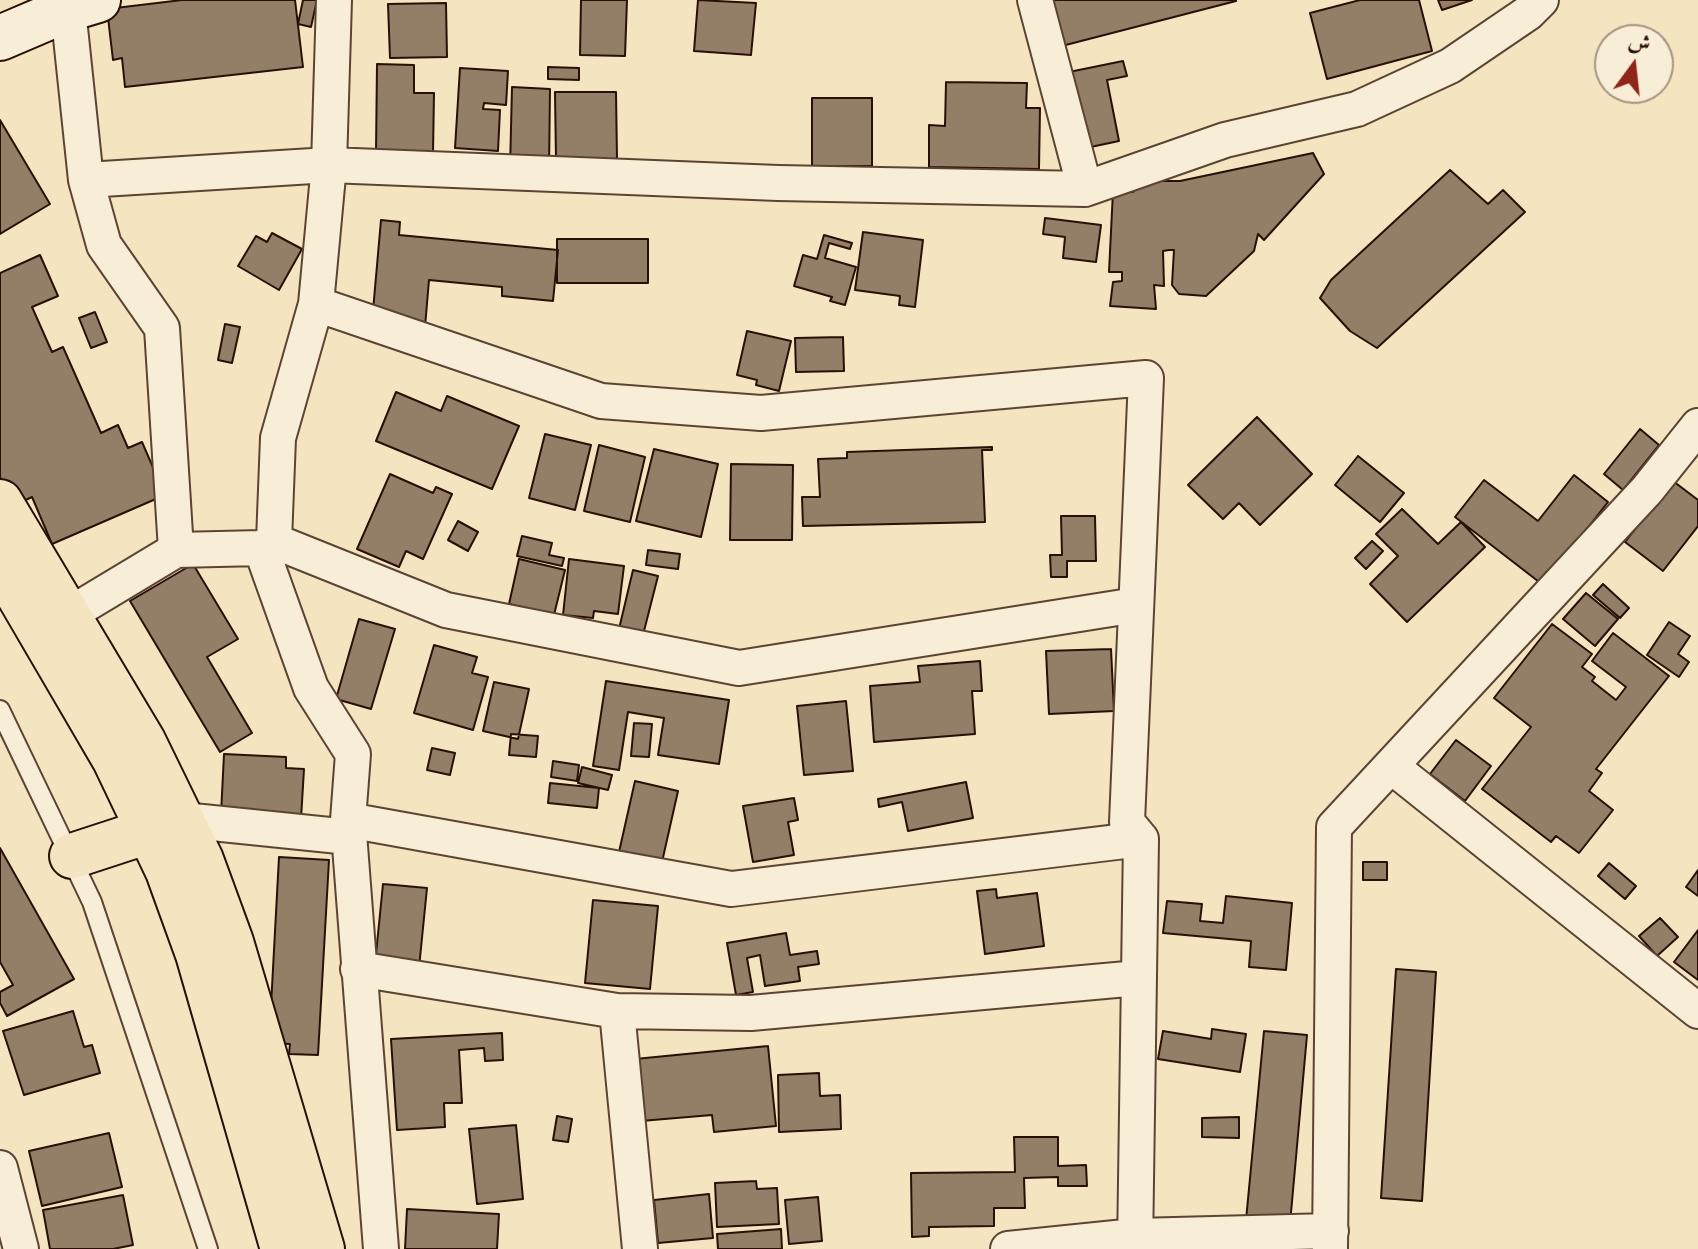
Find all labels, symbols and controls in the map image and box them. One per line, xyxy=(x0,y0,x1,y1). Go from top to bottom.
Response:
north arrow xyxy=(1594,24,1674,104)
text: ش xyxy=(1626,26,1654,58)

